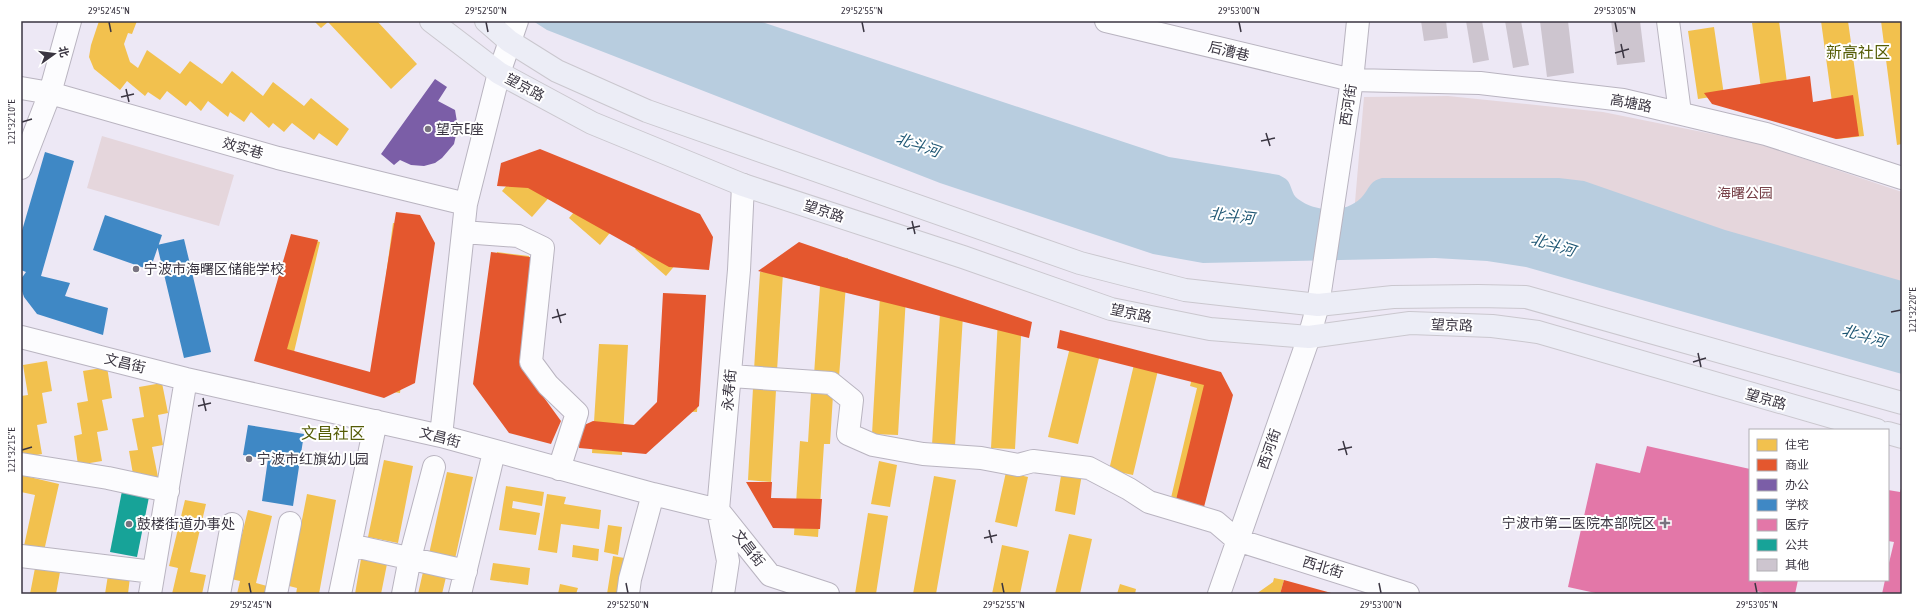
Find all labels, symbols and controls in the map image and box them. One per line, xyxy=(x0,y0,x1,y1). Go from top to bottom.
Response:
text: 29°52'45"N xyxy=(88,5,130,16)
text: 29°52'50"N xyxy=(465,5,507,16)
text: 29°52'55"N xyxy=(841,5,883,16)
text: 29°53'00"N xyxy=(1218,5,1260,16)
text: 29°53'05"N xyxy=(1594,5,1636,16)
north arrow xyxy=(34,34,74,74)
street label: 后漕巷 xyxy=(1207,38,1251,64)
district label: 新高社区 xyxy=(1826,43,1890,61)
text: 北 xyxy=(57,45,71,58)
street label: 望京路 xyxy=(503,70,547,104)
street label: 西河街 xyxy=(1337,83,1359,127)
street label: 高塘路 xyxy=(1609,91,1653,115)
text: 121°32'10"E xyxy=(6,99,17,144)
place label: 望京E座 xyxy=(436,121,484,137)
marker: 望京E座 xyxy=(423,124,433,134)
water label: 北斗河 xyxy=(894,129,945,161)
street label: 效实巷 xyxy=(221,135,265,161)
park label: 海曙公园 xyxy=(1717,185,1773,201)
street label: 望京路 xyxy=(802,197,846,225)
water label: 北斗河 xyxy=(1209,204,1258,227)
water label: 北斗河 xyxy=(1529,230,1580,260)
place label: 宁波市海曙区储能学校 xyxy=(144,261,284,277)
marker: 宁波市海曙区储能学校 xyxy=(131,264,141,274)
text: 121°32'20"E xyxy=(1907,287,1918,332)
street label: 望京路 xyxy=(1109,301,1153,325)
street label: 望京路 xyxy=(1431,316,1473,334)
water label: 北斗河 xyxy=(1840,321,1891,351)
street label: 文昌街 xyxy=(103,350,147,376)
street label: 永寿街 xyxy=(719,368,739,412)
street label: 望京路 xyxy=(1744,386,1788,412)
district label: 文昌社区 xyxy=(301,424,365,442)
street label: 文昌街 xyxy=(418,424,462,450)
text: 121°32'15"E xyxy=(6,427,17,472)
street label: 西河街 xyxy=(1255,427,1283,471)
legend xyxy=(1749,429,1889,581)
text: 住宅 xyxy=(1785,438,1809,452)
place label: 宁波市红旗幼儿园 xyxy=(257,451,369,467)
marker: 宁波市红旗幼儿园 xyxy=(244,454,254,464)
text: 商业 xyxy=(1785,458,1809,472)
text: 办公 xyxy=(1785,478,1809,492)
text: 学校 xyxy=(1785,498,1809,512)
place label: 宁波市第二医院本部院区 xyxy=(1502,515,1656,531)
place label: 鼓楼街道办事处 xyxy=(137,516,235,532)
marker: 宁波市第二医院本部院区 xyxy=(1659,517,1671,529)
text: 医疗 xyxy=(1785,518,1809,532)
marker: 鼓楼街道办事处 xyxy=(124,519,134,529)
street label: 文昌街 xyxy=(730,527,768,569)
text: 公共 xyxy=(1785,538,1809,552)
street label: 西北街 xyxy=(1301,553,1345,581)
text: 其他 xyxy=(1785,558,1809,572)
text: 29°52'45"N xyxy=(230,599,272,610)
text: 29°52'50"N xyxy=(607,599,649,610)
text: 29°52'55"N xyxy=(983,599,1025,610)
text: 29°53'00"N xyxy=(1360,599,1402,610)
text: 29°53'05"N xyxy=(1736,599,1778,610)

